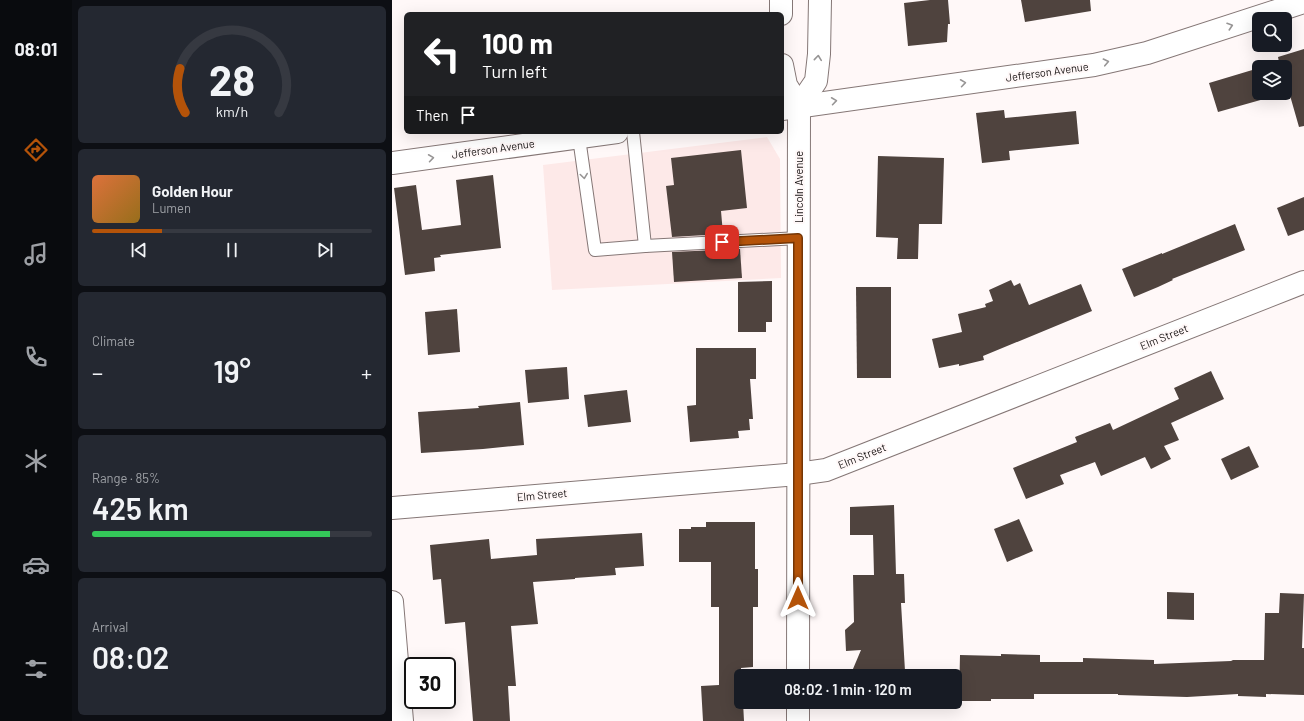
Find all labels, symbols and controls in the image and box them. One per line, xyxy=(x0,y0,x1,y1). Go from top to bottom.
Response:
map controls xyxy=(1252,12,1292,100)
button: search xyxy=(1252,12,1292,52)
one-way arrow xyxy=(1227,22,1234,31)
text: 100 m xyxy=(482,26,553,60)
icon: left xyxy=(416,28,468,80)
text: 08:01 xyxy=(15,38,57,60)
text: 28 xyxy=(209,53,255,103)
one-way arrow xyxy=(814,55,823,61)
street label: Jefferson Avenue xyxy=(1005,59,1089,84)
one-way arrow xyxy=(1103,59,1109,67)
text: Turn left xyxy=(482,60,548,82)
button: layers xyxy=(1252,60,1292,100)
one-way arrow xyxy=(960,79,966,88)
one-way arrow xyxy=(831,97,838,106)
text: km/h xyxy=(216,102,248,119)
icon: arrive xyxy=(457,104,479,126)
text: Then xyxy=(416,106,449,124)
icon: directions xyxy=(22,136,50,164)
street label: Jefferson Avenue xyxy=(451,136,535,161)
street label: Lincoln Avenue xyxy=(792,151,805,223)
one-way arrow xyxy=(428,154,434,163)
one-way arrow xyxy=(579,173,588,179)
text: Golden Hour xyxy=(152,182,233,200)
text: Lumen xyxy=(152,200,191,216)
pin xyxy=(705,225,739,259)
icon: arrive xyxy=(711,231,733,253)
icon: previous xyxy=(128,239,150,261)
icon: pause xyxy=(221,239,243,261)
icon: next xyxy=(314,239,336,261)
icon: music xyxy=(22,240,50,268)
street label: Elm Street xyxy=(1138,321,1190,352)
text: Climate xyxy=(92,333,135,349)
icon: phone xyxy=(22,343,50,371)
text: 19° xyxy=(213,353,251,389)
text: − xyxy=(92,359,103,385)
text: + xyxy=(361,359,372,385)
street label: Elm Street xyxy=(836,440,888,471)
icon: climate xyxy=(22,447,50,475)
text: Range · 85% xyxy=(92,470,160,486)
street label: Elm Street xyxy=(516,486,568,503)
text: 425 km xyxy=(92,490,189,526)
icon: car xyxy=(22,551,50,579)
position arrow xyxy=(777,577,819,619)
text: Arrival xyxy=(92,619,128,635)
text: 08:02 xyxy=(92,639,169,675)
icon: filters xyxy=(22,655,50,683)
speed limit sign: 30 xyxy=(404,657,456,709)
text: 08:02 · 1 min · 120 m xyxy=(784,680,912,698)

